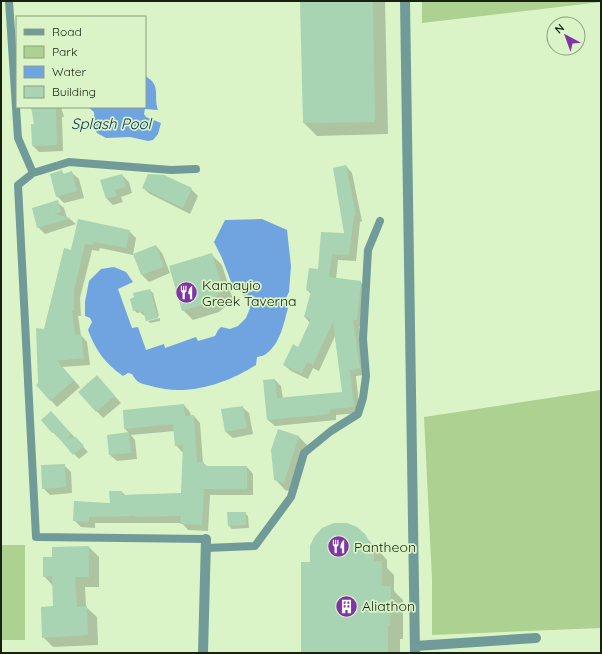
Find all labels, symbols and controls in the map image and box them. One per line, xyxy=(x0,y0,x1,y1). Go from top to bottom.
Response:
legend xyxy=(16,16,146,108)
north arrow xyxy=(546,16,586,56)
text: N xyxy=(552,21,567,36)
text: Road xyxy=(52,24,82,39)
text: Park xyxy=(52,44,77,59)
text: Water xyxy=(52,64,87,79)
text: Building xyxy=(52,84,96,99)
water label: Splash Pool xyxy=(71,114,153,133)
place label: Kamayio Greek Taverna xyxy=(202,276,297,310)
restaurant icon: Kamayio Greek Taverna xyxy=(174,280,200,306)
restaurant icon: Pantheon xyxy=(326,534,352,560)
place label: Pantheon xyxy=(354,538,416,556)
building icon: Aliathon xyxy=(333,593,359,619)
place label: Aliathon xyxy=(362,597,415,615)

